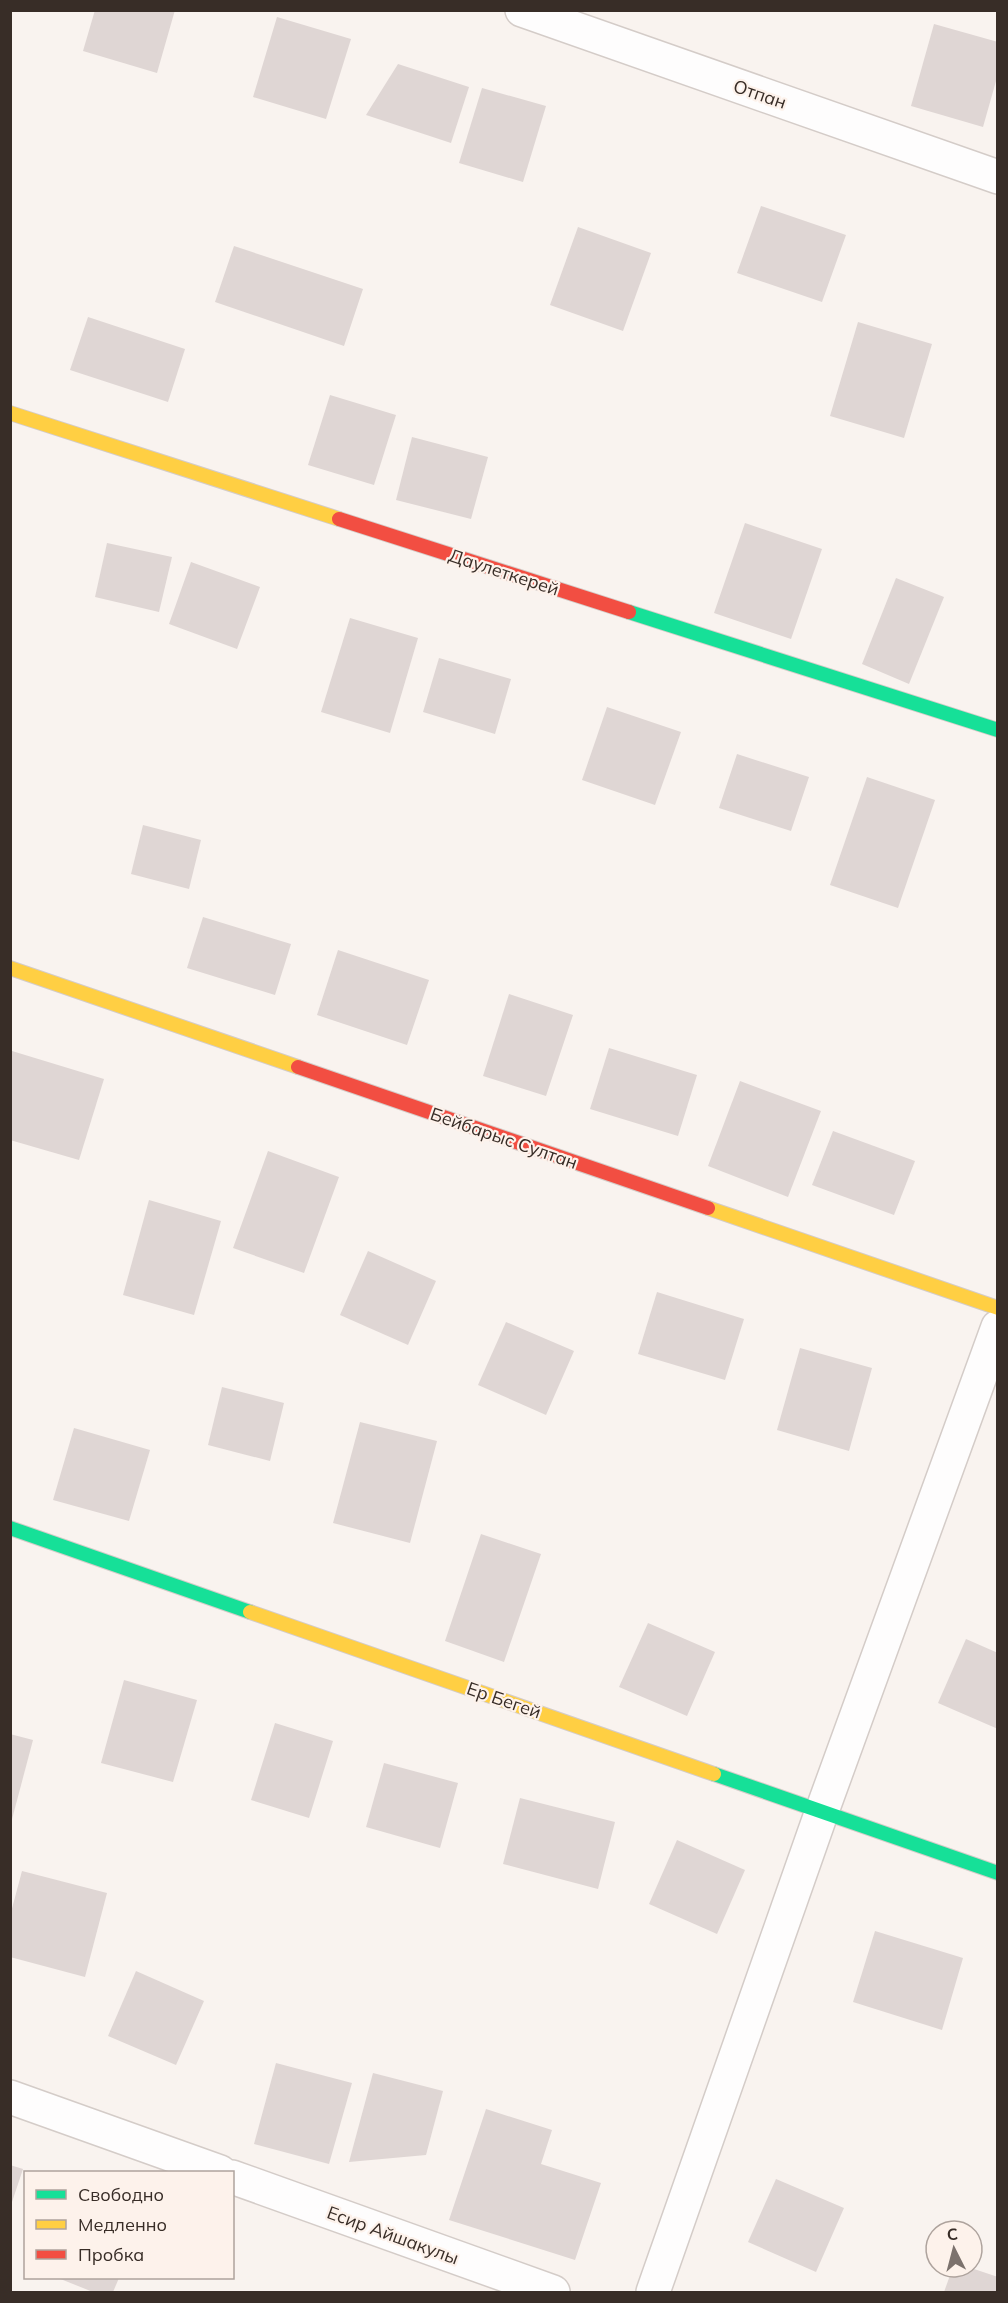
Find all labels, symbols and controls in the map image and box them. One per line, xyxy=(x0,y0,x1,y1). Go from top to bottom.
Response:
street label: Отпан xyxy=(730,74,790,114)
street label: Даулеткерей xyxy=(446,543,562,601)
street label: Бейбарыс Султан xyxy=(427,1102,581,1174)
street label: Ер Бегей xyxy=(464,1677,544,1723)
legend xyxy=(24,2171,234,2279)
text: Свободно xyxy=(78,2183,164,2206)
street label: Есир Айшакулы xyxy=(324,2201,462,2269)
text: Медленно xyxy=(78,2213,167,2236)
north arrow xyxy=(924,2219,984,2279)
text: С xyxy=(946,2224,959,2245)
text: Пробка xyxy=(78,2243,144,2266)

